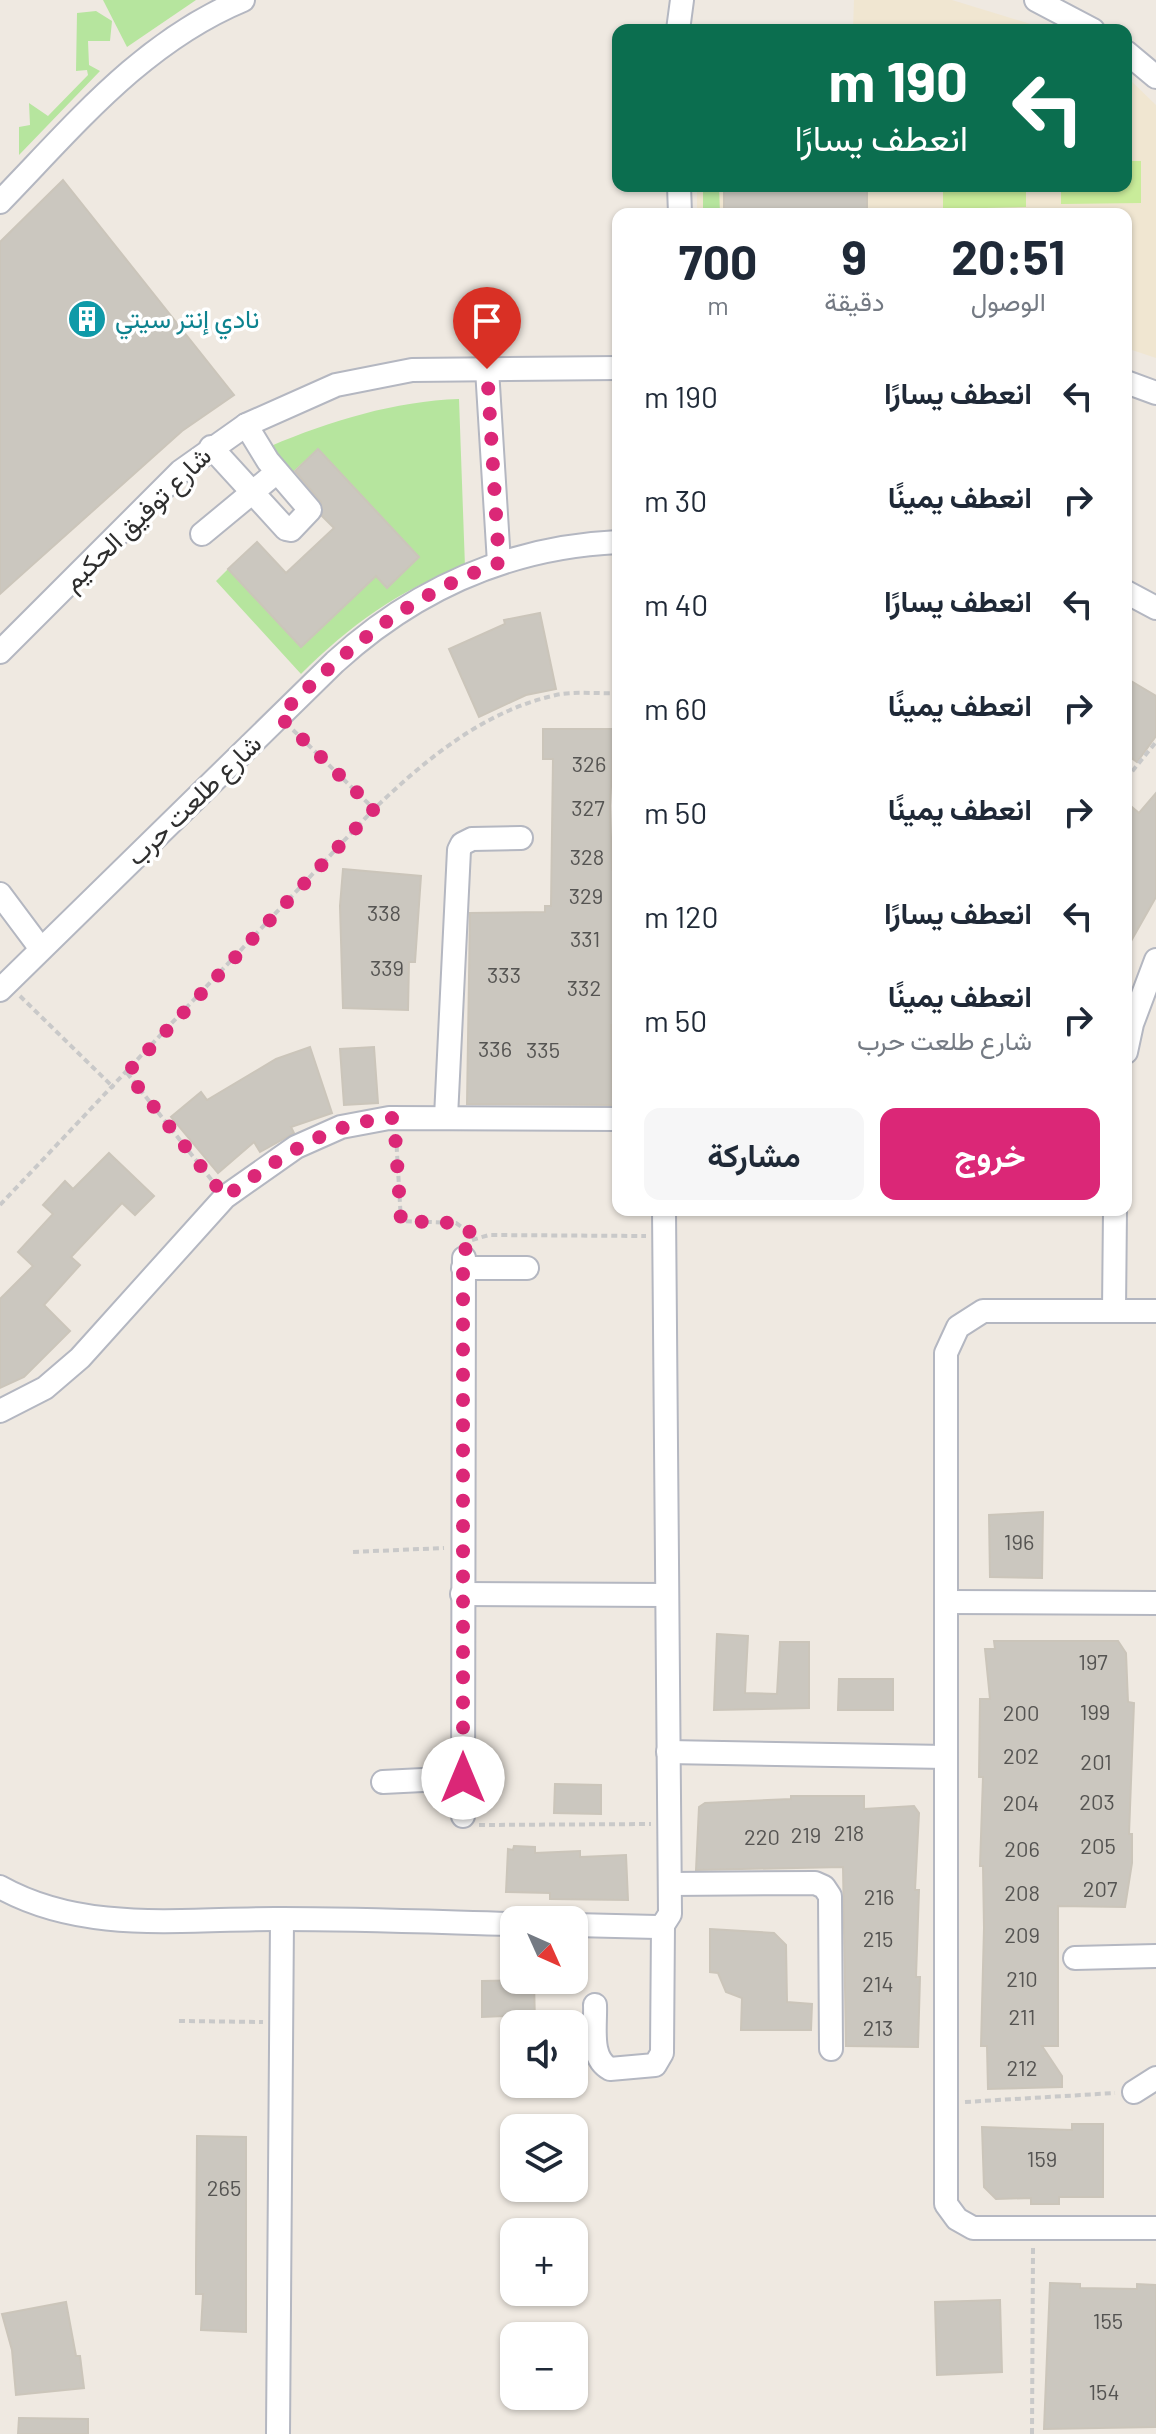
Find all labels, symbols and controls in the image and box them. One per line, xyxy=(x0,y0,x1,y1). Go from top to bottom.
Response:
text: 190 m xyxy=(829,46,968,113)
icon: left xyxy=(996,56,1100,160)
text: انعطف يسارًا xyxy=(795,115,968,158)
text: 9 xyxy=(842,227,867,285)
text: 20:51 xyxy=(951,227,1065,285)
text: 700 xyxy=(679,232,757,290)
text: دقيقة xyxy=(824,285,884,316)
text: الوصول xyxy=(971,285,1046,316)
pin xyxy=(453,287,521,369)
text: m xyxy=(707,289,729,320)
building icon: نادي إنتر سيتي xyxy=(66,298,108,340)
icon: arrive xyxy=(465,299,509,343)
place label: نادي إنتر سيتي xyxy=(115,302,259,340)
text: انعطف يسارًا xyxy=(884,374,1032,410)
icon: left xyxy=(1056,374,1100,418)
text: 190 m xyxy=(644,378,718,414)
street label: شارع توفيق الحكيم xyxy=(55,439,219,599)
text: انعطف يمينًا xyxy=(888,478,1032,514)
icon: right xyxy=(1056,478,1100,522)
text: 30 m xyxy=(644,482,707,518)
text: انعطف يسارًا xyxy=(884,582,1032,618)
icon: left xyxy=(1056,582,1100,626)
text: 40 m xyxy=(644,586,708,622)
text: انعطف يمينًا xyxy=(888,686,1032,722)
icon: right xyxy=(1056,686,1100,730)
text: 60 m xyxy=(644,690,707,726)
street label: شارع طلعت حرب xyxy=(119,727,269,874)
house number: 326 xyxy=(572,750,606,776)
text: انعطف يمينًا xyxy=(888,790,1032,826)
icon: right xyxy=(1056,790,1100,834)
house number: 327 xyxy=(571,794,605,820)
text: 50 m xyxy=(644,794,707,830)
house number: 328 xyxy=(570,843,604,869)
house number: 329 xyxy=(569,882,603,908)
text: انعطف يسارًا xyxy=(884,894,1032,930)
icon: left xyxy=(1056,894,1100,938)
text: 120 m xyxy=(644,898,718,934)
house number: 338 xyxy=(367,899,401,925)
house number: 331 xyxy=(570,925,600,951)
house number: 339 xyxy=(370,954,404,980)
house number: 333 xyxy=(487,961,521,987)
house number: 332 xyxy=(567,974,601,1000)
text: انعطف يمينًا xyxy=(888,977,1032,1013)
icon: right xyxy=(1056,998,1100,1042)
text: 50 m xyxy=(644,1002,707,1038)
text: شارع طلعت حرب xyxy=(857,1024,1032,1055)
house number: 336 xyxy=(478,1035,512,1061)
house number: 335 xyxy=(526,1036,560,1062)
button: مشاركة xyxy=(644,1108,864,1200)
button: خروج xyxy=(880,1108,1100,1200)
house number: 196 xyxy=(1004,1528,1034,1554)
house number: 197 xyxy=(1078,1648,1108,1674)
house number: 199 xyxy=(1080,1698,1110,1724)
house number: 200 xyxy=(1003,1699,1039,1725)
position arrow xyxy=(421,1736,505,1820)
house number: 202 xyxy=(1003,1742,1039,1768)
house number: 201 xyxy=(1080,1748,1112,1774)
house number: 203 xyxy=(1079,1788,1115,1814)
house number: 204 xyxy=(1003,1789,1039,1815)
house number: 218 xyxy=(834,1819,864,1845)
house number: 219 xyxy=(791,1821,821,1847)
house number: 220 xyxy=(744,1823,780,1849)
house number: 205 xyxy=(1080,1832,1116,1858)
house number: 206 xyxy=(1004,1835,1040,1861)
house number: 207 xyxy=(1083,1875,1117,1901)
house number: 208 xyxy=(1004,1879,1040,1905)
house number: 216 xyxy=(864,1883,894,1909)
north arrow xyxy=(500,1906,588,1994)
map controls xyxy=(500,1906,588,2410)
house number: 209 xyxy=(1004,1921,1040,1947)
house number: 215 xyxy=(863,1925,893,1951)
house number: 210 xyxy=(1006,1965,1038,1991)
house number: 214 xyxy=(862,1970,894,1996)
house number: 211 xyxy=(1009,2003,1035,2029)
button: sound xyxy=(500,2010,588,2098)
house number: 213 xyxy=(863,2014,893,2040)
house number: 212 xyxy=(1007,2054,1037,2080)
button: layers xyxy=(500,2114,588,2202)
house number: 159 xyxy=(1027,2145,1057,2171)
house number: 265 xyxy=(207,2174,241,2200)
button: + xyxy=(500,2218,588,2306)
house number: 155 xyxy=(1093,2307,1123,2333)
button: − xyxy=(500,2322,588,2410)
house number: 154 xyxy=(1088,2378,1120,2404)

